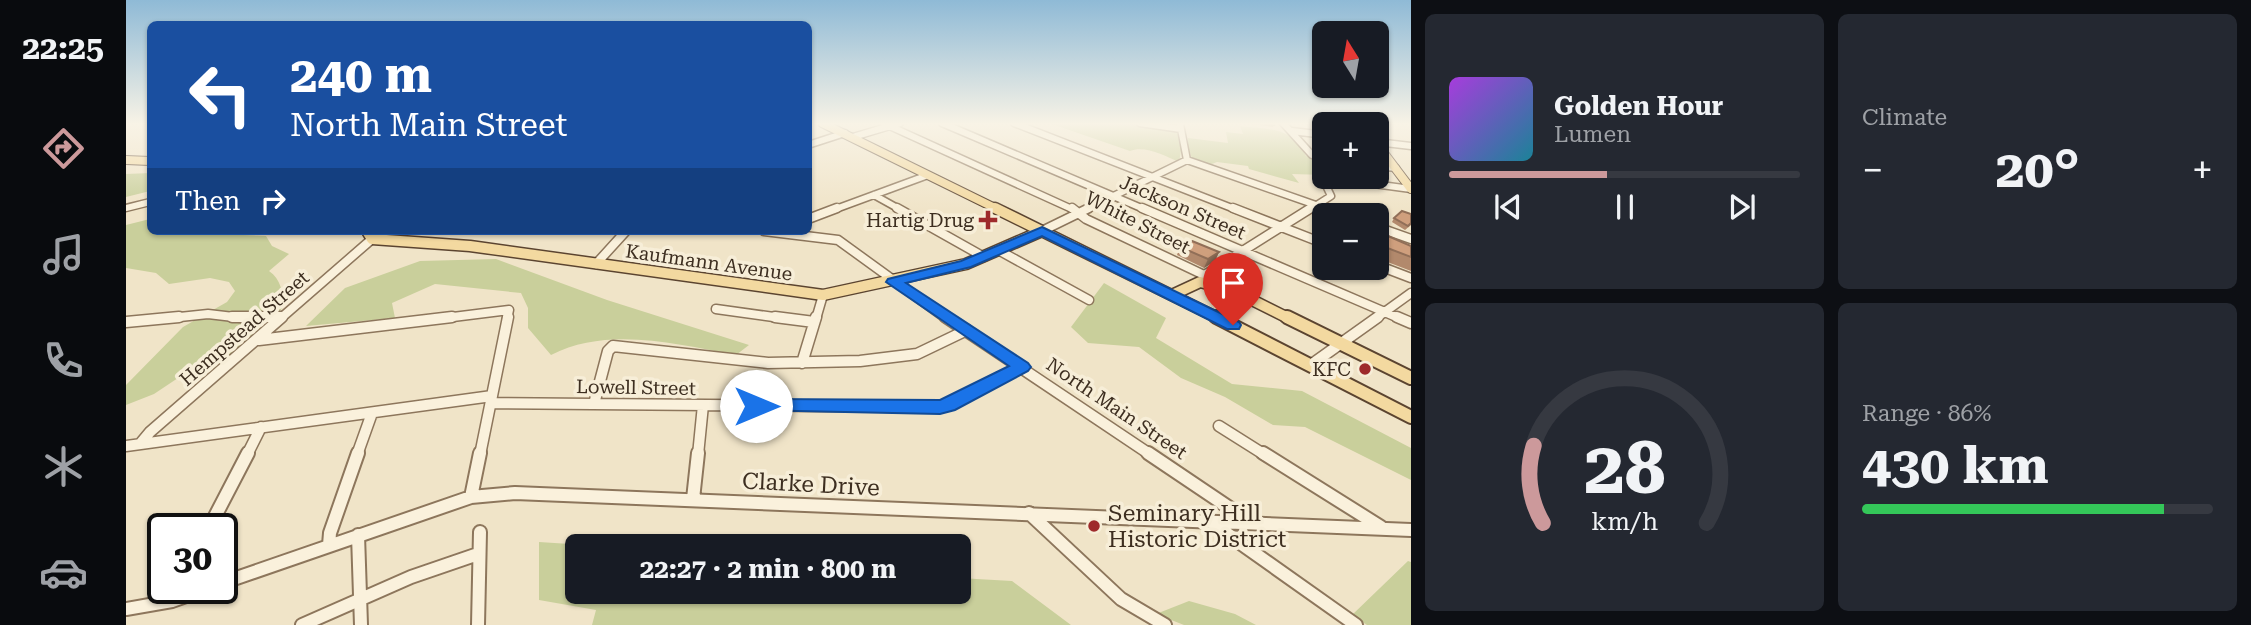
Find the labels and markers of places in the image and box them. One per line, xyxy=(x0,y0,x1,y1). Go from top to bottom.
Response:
place label: Hartig Drug xyxy=(866,209,974,232)
marker: Hartig Drug xyxy=(980,212,996,228)
pin xyxy=(1203,253,1263,325)
place label: KFC xyxy=(1312,358,1351,381)
marker: KFC xyxy=(1357,361,1373,377)
place label: Seminary Hill Historic District xyxy=(1108,500,1287,553)
marker: Seminary Hill Historic District xyxy=(1086,518,1102,534)

